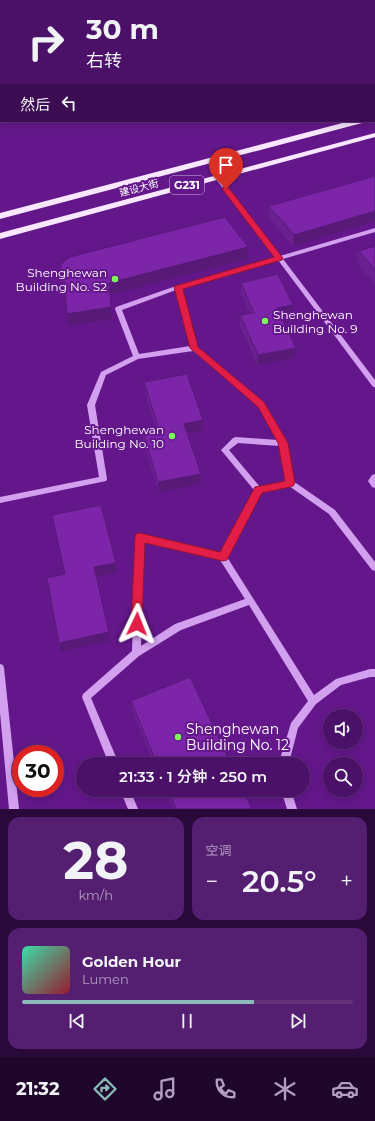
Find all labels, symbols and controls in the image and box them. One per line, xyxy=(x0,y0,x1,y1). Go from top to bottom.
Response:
text: 30 m xyxy=(86,12,159,46)
icon: right xyxy=(20,16,72,68)
text: 右转 xyxy=(86,50,122,72)
icon: left xyxy=(58,92,80,114)
text: 然后 xyxy=(20,95,50,114)
pin xyxy=(209,148,243,189)
icon: arrive xyxy=(215,154,237,176)
road number: G231 xyxy=(170,176,204,194)
street label: 建设大街 xyxy=(118,177,160,199)
place label: Shenghewan Building No. S2 xyxy=(16,265,107,294)
marker: Shenghewan Building No. S2 xyxy=(110,274,120,284)
place label: Shenghewan Building No. 9 xyxy=(273,307,358,336)
marker: Shenghewan Building No. 9 xyxy=(260,316,270,326)
place label: Shenghewan Building No. 10 xyxy=(75,422,164,451)
marker: Shenghewan Building No. 10 xyxy=(167,431,177,441)
position arrow xyxy=(116,603,158,645)
map controls xyxy=(323,709,363,797)
button: sound xyxy=(323,709,363,749)
place label: Shenghewan Building No. 12 xyxy=(186,720,289,754)
marker: Shenghewan Building No. 12 xyxy=(173,732,183,742)
speed limit sign: 30 xyxy=(12,745,64,797)
button: search xyxy=(323,757,363,797)
text: 21:33 · 1 分钟 · 250 m xyxy=(119,767,267,786)
text: 28 xyxy=(63,829,128,892)
text: 空调 xyxy=(206,842,232,858)
text: 20.5° xyxy=(242,863,316,900)
text: − xyxy=(206,868,218,895)
text: + xyxy=(340,868,353,895)
text: km/h xyxy=(78,887,113,903)
text: Golden Hour xyxy=(82,952,181,971)
text: Lumen xyxy=(82,971,129,987)
icon: previous xyxy=(66,1010,88,1032)
icon: pause xyxy=(176,1010,198,1032)
icon: next xyxy=(287,1010,309,1032)
icon: directions xyxy=(91,1075,119,1103)
icon: music xyxy=(151,1075,179,1103)
icon: phone xyxy=(211,1075,239,1103)
icon: climate xyxy=(271,1075,299,1103)
icon: car xyxy=(331,1075,359,1103)
text: 21:32 xyxy=(16,1078,60,1100)

